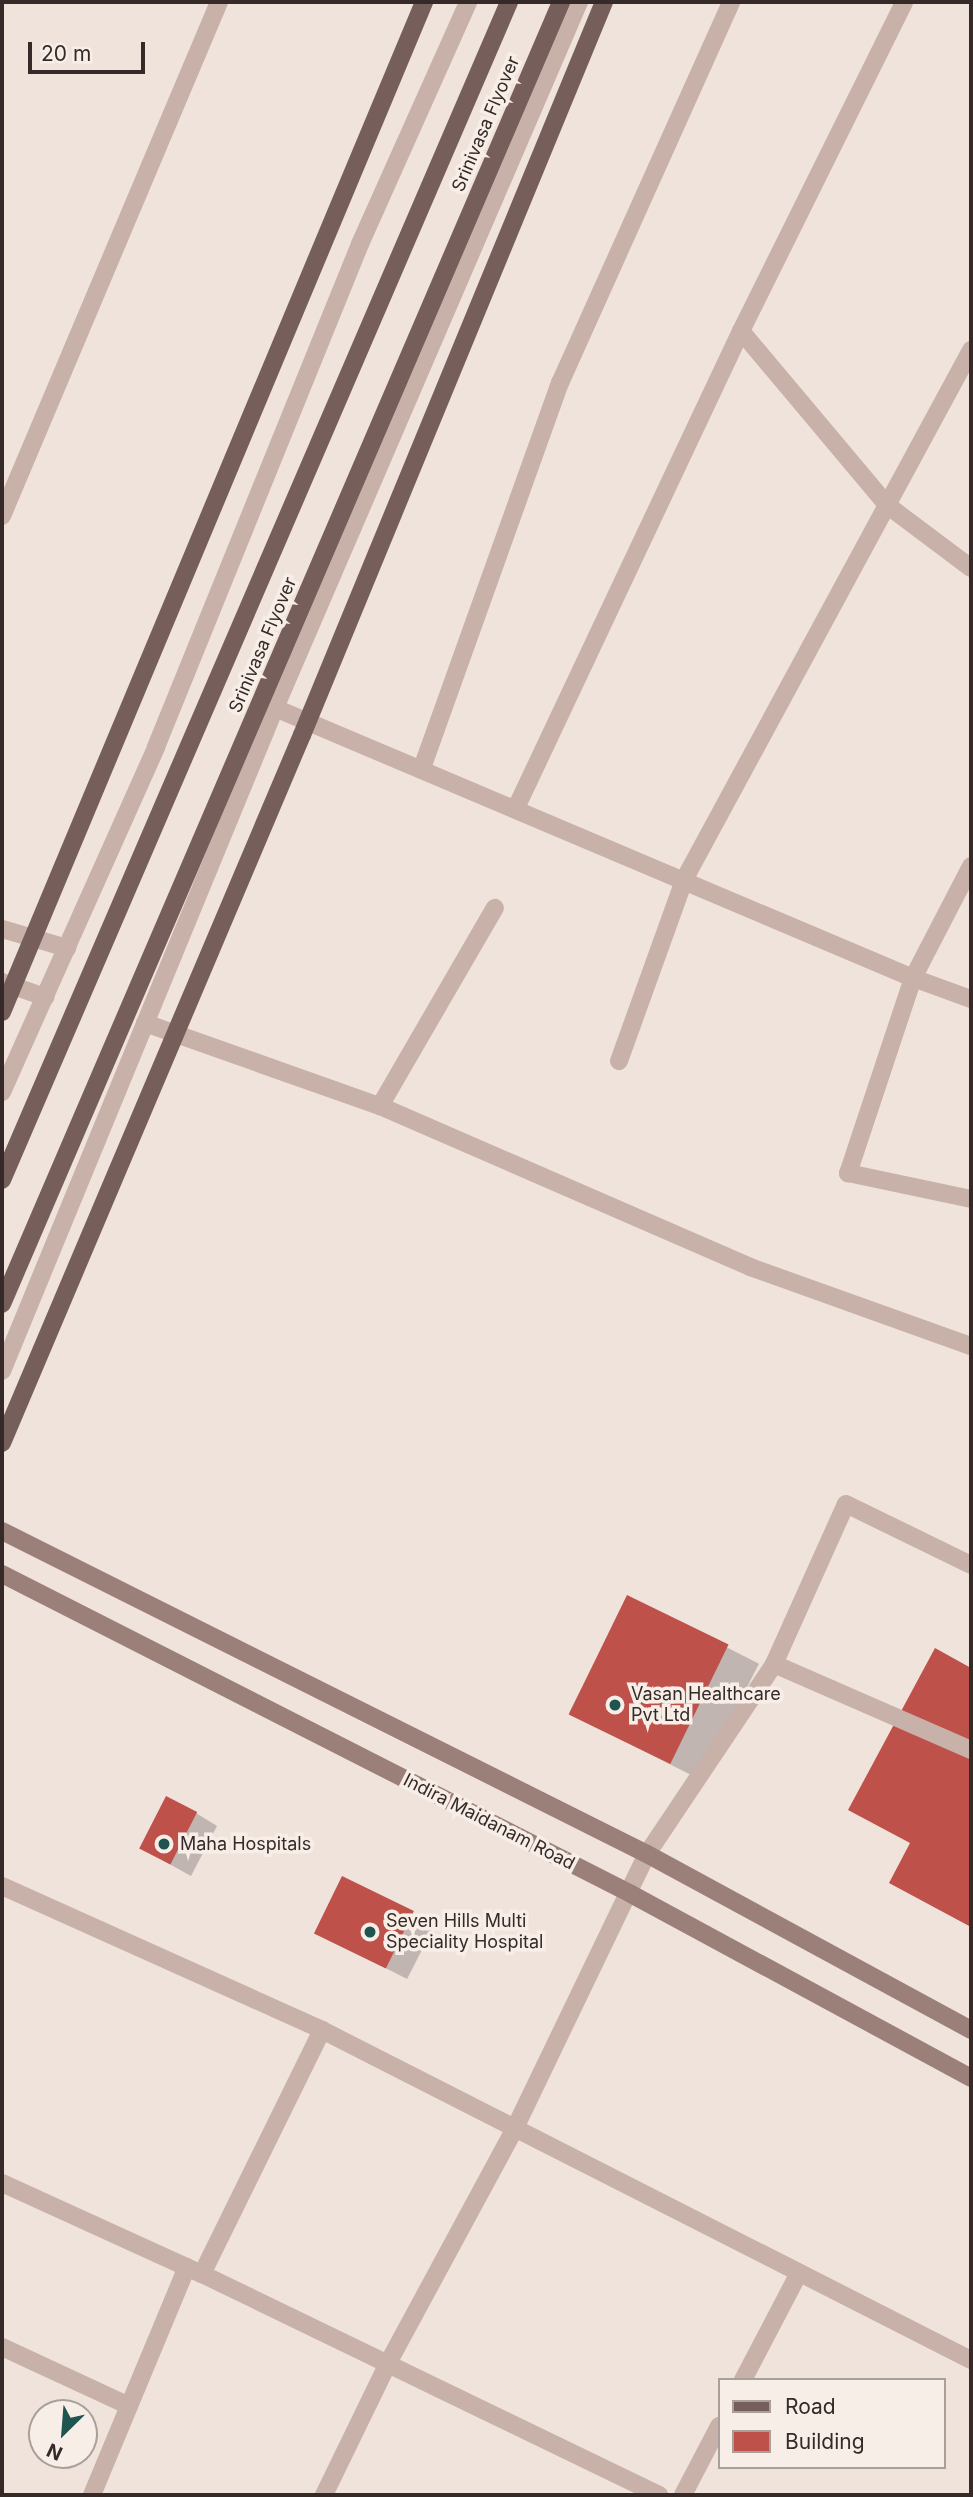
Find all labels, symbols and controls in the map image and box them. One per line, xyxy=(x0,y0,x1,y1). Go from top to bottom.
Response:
scale bar xyxy=(32,28,149,72)
text: 20 m xyxy=(41,41,91,66)
street label: Srinivasa Flyover xyxy=(448,53,524,195)
street label: Srinivasa Flyover xyxy=(225,574,301,716)
place label: Vasan Healthcare Pvt Ltd xyxy=(631,1684,781,1726)
marker: Vasan Healthcare Pvt Ltd xyxy=(605,1695,625,1715)
street label: Indira Maidanam Road xyxy=(400,1769,578,1875)
place label: Maha Hospitals xyxy=(180,1833,311,1855)
marker: Maha Hospitals xyxy=(154,1834,174,1854)
place label: Seven Hills Multi Speciality Hospital xyxy=(386,1911,543,1954)
marker: Seven Hills Multi Speciality Hospital xyxy=(360,1922,380,1942)
legend xyxy=(718,2378,945,2469)
text: Road xyxy=(785,2394,836,2419)
north arrow xyxy=(28,2399,98,2469)
text: Building xyxy=(785,2429,865,2454)
text: N xyxy=(43,2438,66,2465)

